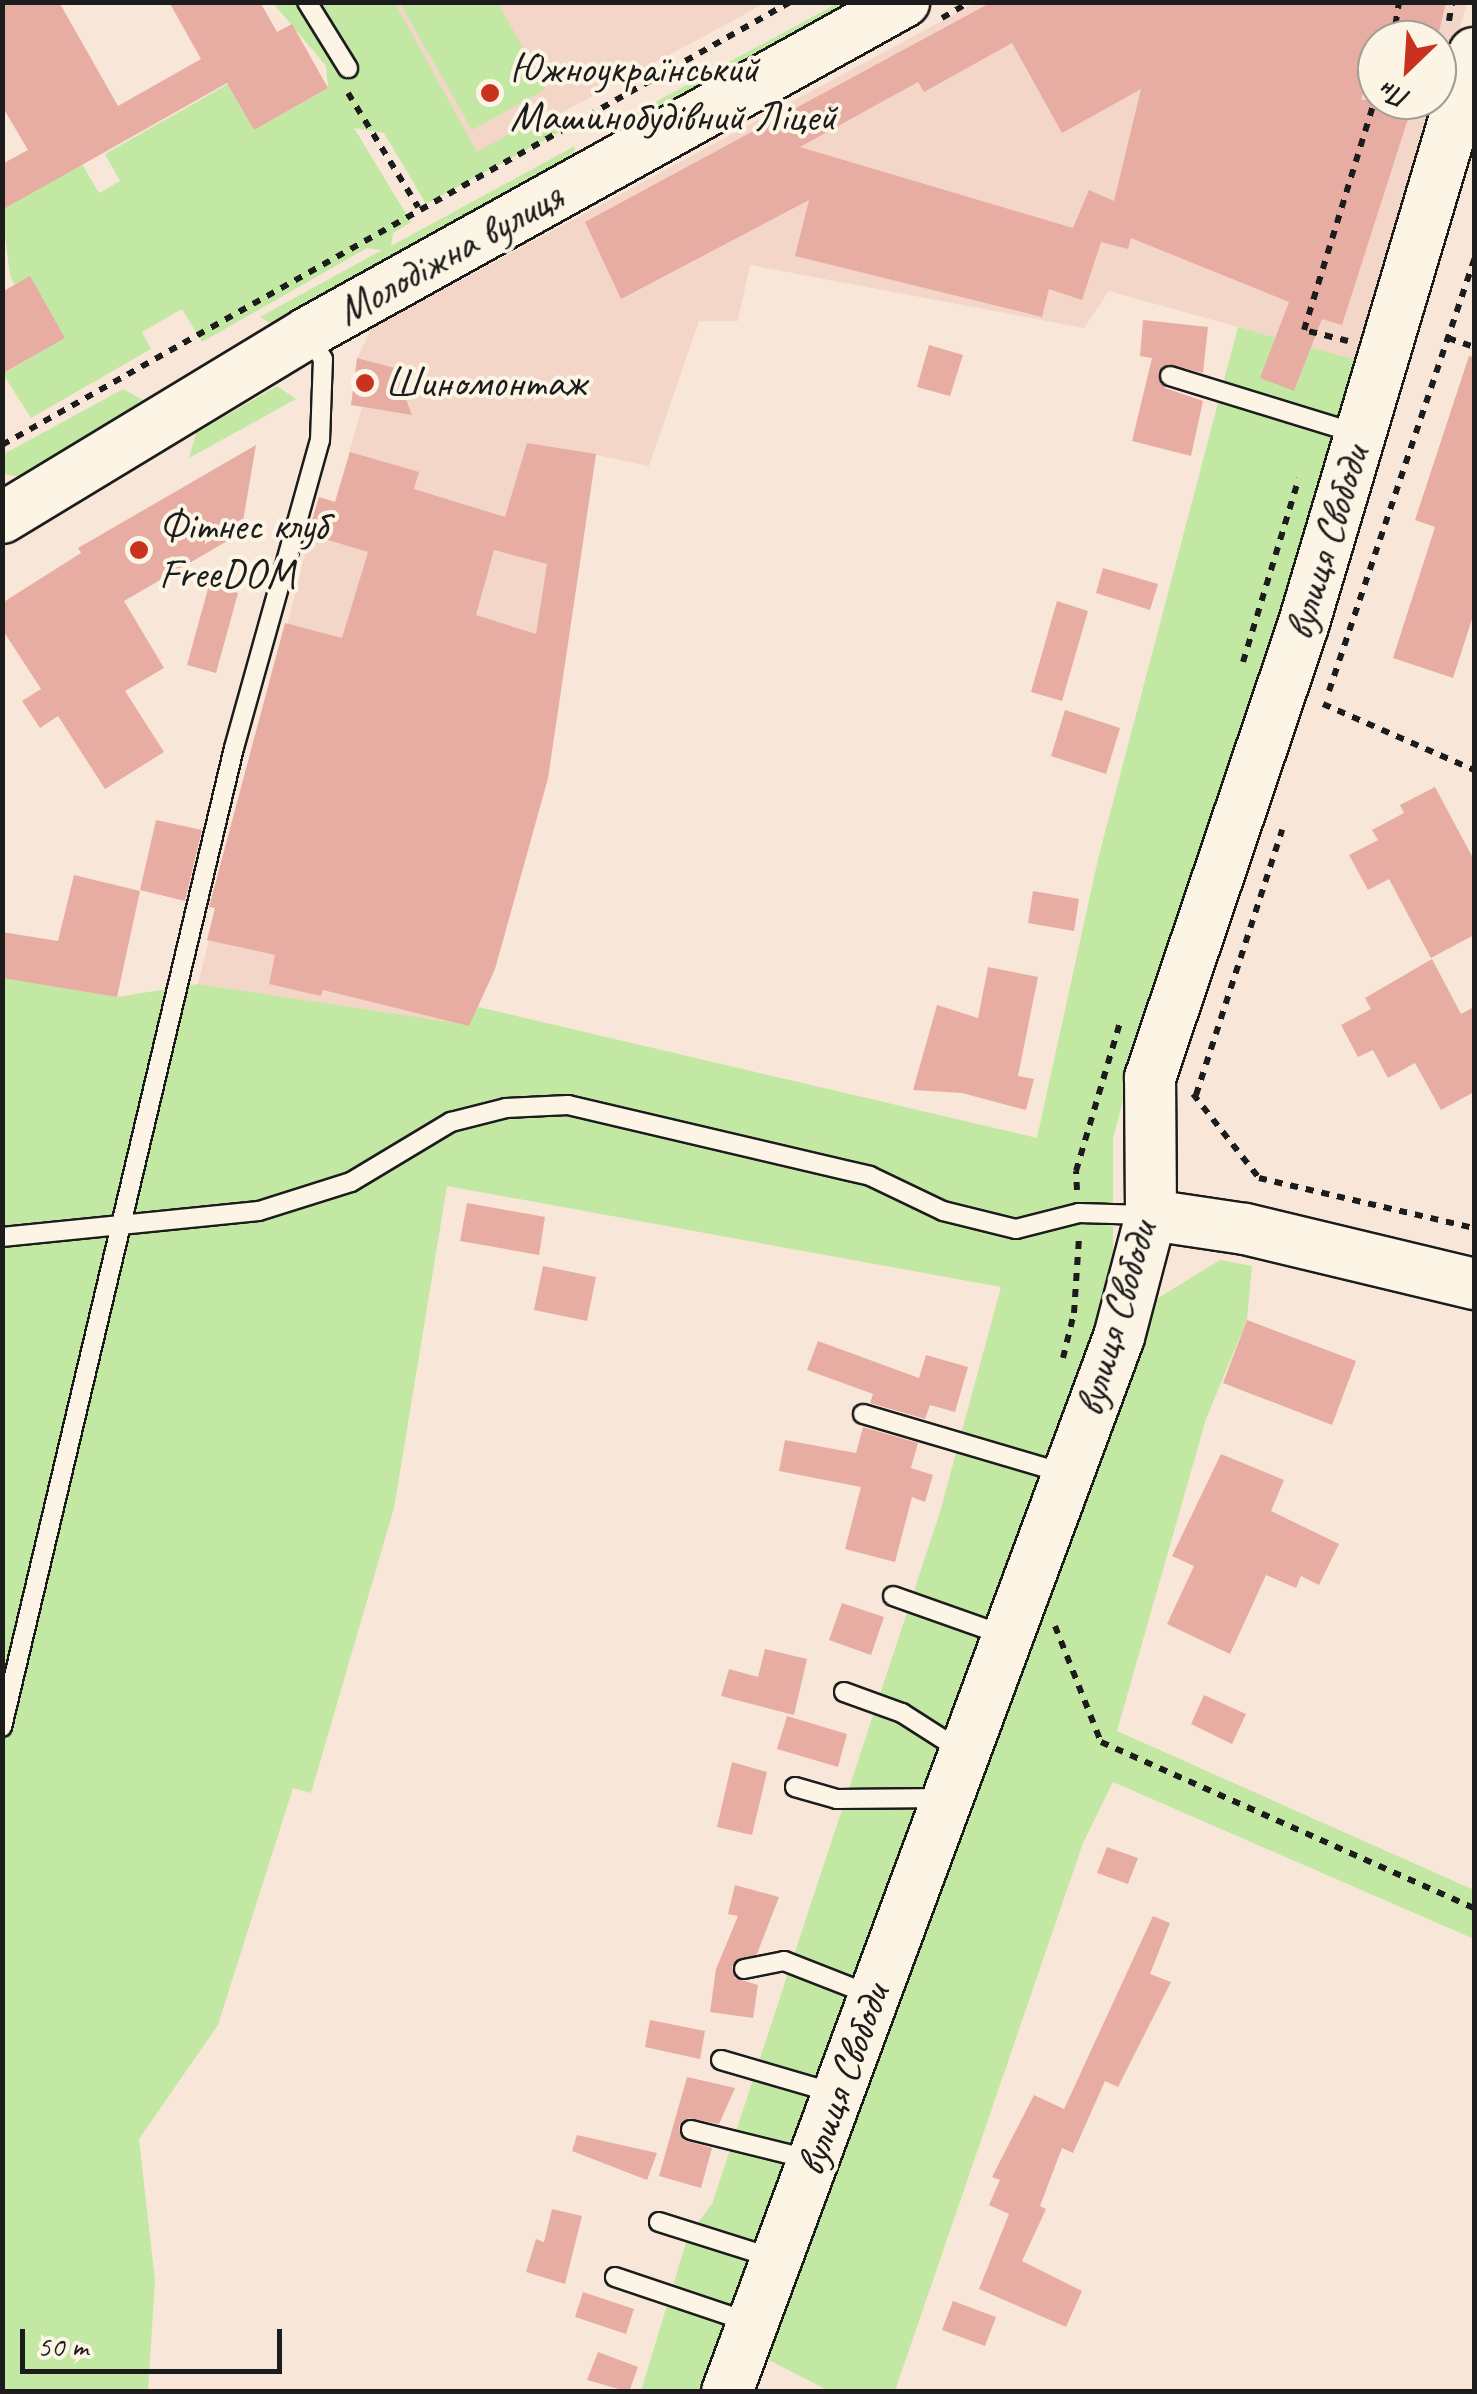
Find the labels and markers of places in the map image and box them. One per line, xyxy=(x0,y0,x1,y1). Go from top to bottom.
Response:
place label: Южноукраїнський Машинобудівний Ліцей xyxy=(510,44,836,142)
marker: Южноукраїнський Машинобудівний Ліцей xyxy=(479,82,501,104)
place label: Шиномонтаж xyxy=(385,358,586,408)
marker: Шиномонтаж xyxy=(354,372,376,394)
place label: Фітнес клуб FreeDOM xyxy=(159,501,326,600)
marker: Фітнес клуб FreeDOM xyxy=(128,539,150,561)

